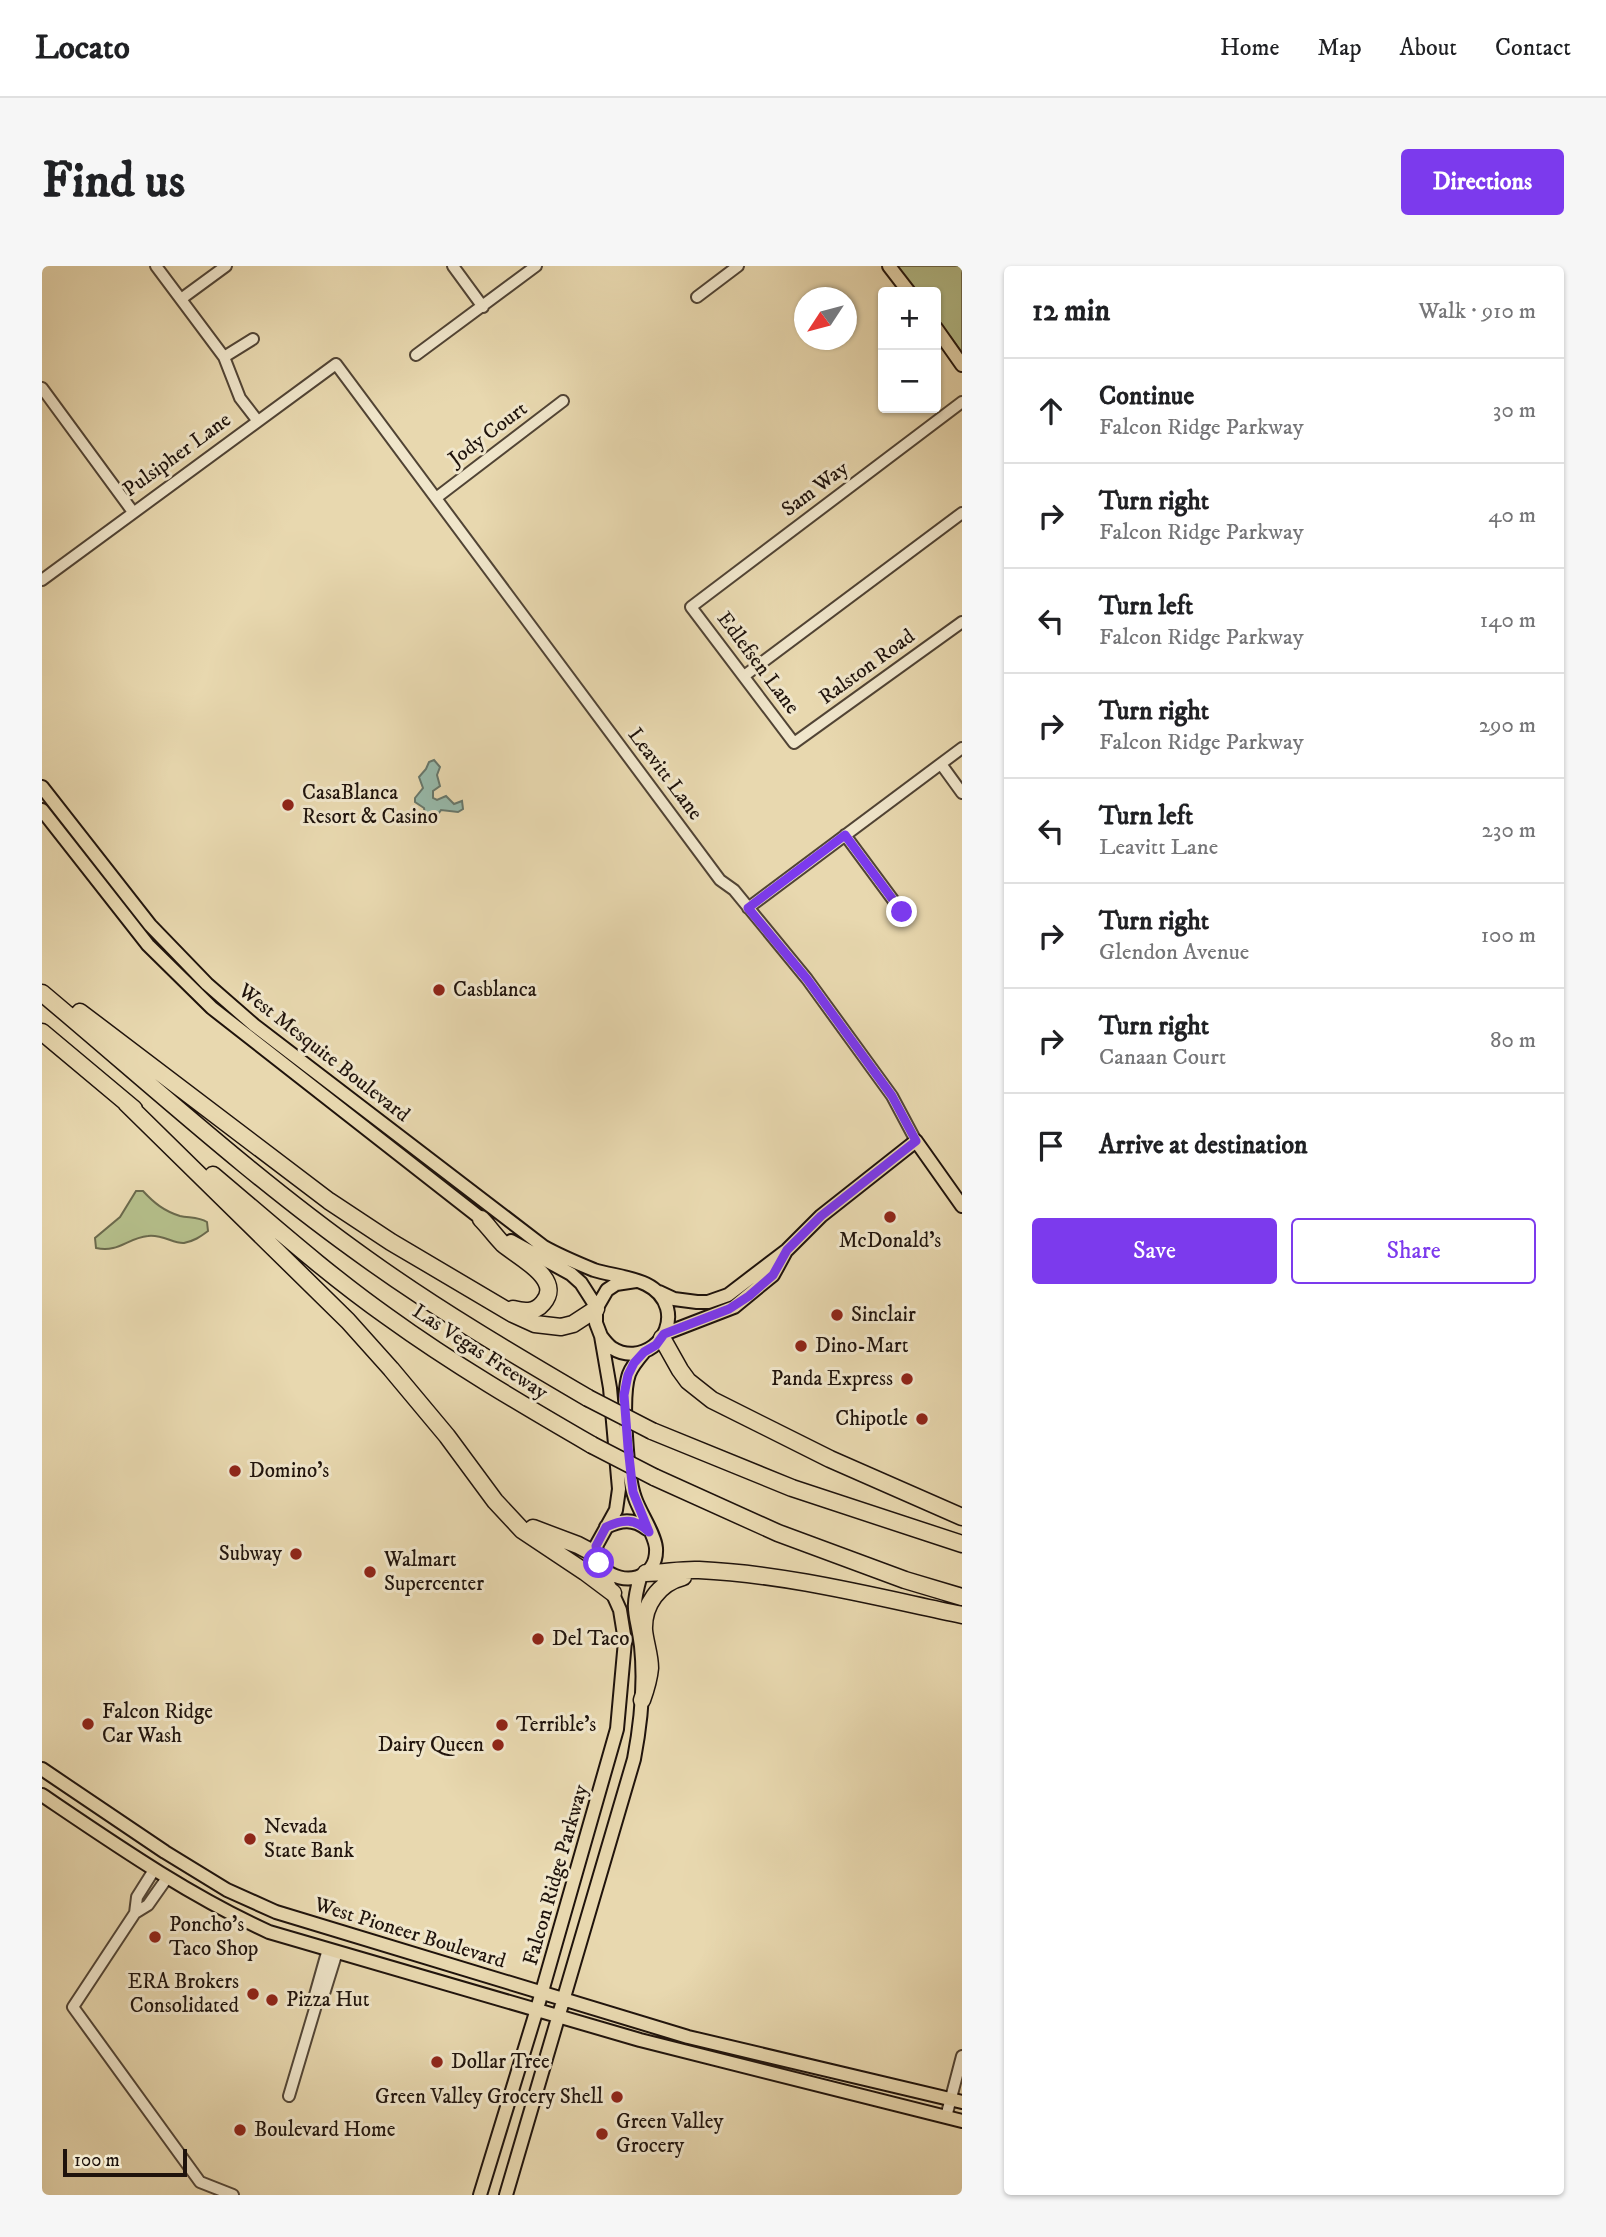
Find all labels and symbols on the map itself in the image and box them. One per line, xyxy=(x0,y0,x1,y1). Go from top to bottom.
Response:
north arrow xyxy=(794,287,857,350)
street label: Jody Court xyxy=(442,396,533,473)
street label: Pulsipher Lane xyxy=(118,407,236,503)
street label: Sam Way xyxy=(776,455,854,523)
street label: Edlefsen Lane xyxy=(711,607,805,720)
street label: Ralston Road xyxy=(814,623,920,710)
street label: Leavitt Lane xyxy=(622,723,708,826)
place label: CasaBlanca Resort & Casino xyxy=(302,780,438,830)
marker: CasaBlanca Resort & Casino xyxy=(280,797,296,813)
route end xyxy=(886,896,917,927)
street label: West Mesquite Boulevard xyxy=(232,977,415,1128)
place label: Casblanca xyxy=(453,977,537,1003)
marker: Casblanca xyxy=(431,982,447,998)
marker: McDonald's xyxy=(882,1209,898,1225)
place label: McDonald's xyxy=(839,1228,941,1254)
street label: Las Vegas Freeway xyxy=(407,1299,553,1406)
place label: Sinclair xyxy=(851,1302,916,1328)
marker: Sinclair xyxy=(829,1307,845,1323)
place label: Dino-Mart xyxy=(815,1333,909,1359)
marker: Dino-Mart xyxy=(793,1338,809,1354)
place label: Panda Express xyxy=(771,1366,893,1392)
marker: Panda Express xyxy=(899,1371,915,1387)
place label: Chipotle xyxy=(835,1406,908,1432)
marker: Chipotle xyxy=(914,1411,930,1427)
place label: Domino's xyxy=(249,1458,329,1484)
marker: Domino's xyxy=(227,1463,243,1479)
place label: Subway xyxy=(219,1541,283,1567)
marker: Subway xyxy=(288,1546,304,1562)
place label: Walmart Supercenter xyxy=(383,1547,484,1597)
route start xyxy=(583,1547,614,1578)
marker: Walmart Supercenter xyxy=(362,1564,378,1580)
place label: Del Taco xyxy=(552,1626,629,1652)
marker: Del Taco xyxy=(530,1631,546,1647)
place label: Falcon Ridge Car Wash xyxy=(102,1699,213,1749)
place label: Terrible's xyxy=(516,1712,596,1738)
marker: Falcon Ridge Car Wash xyxy=(80,1716,96,1732)
marker: Terrible's xyxy=(494,1717,510,1733)
place label: Dairy Queen xyxy=(378,1732,484,1758)
marker: Dairy Queen xyxy=(490,1737,506,1753)
street label: Falcon Ridge Parkway xyxy=(518,1781,595,1968)
place label: Nevada State Bank xyxy=(264,1814,355,1864)
marker: Nevada State Bank xyxy=(242,1831,258,1847)
street label: West Pioneer Boulevard xyxy=(310,1891,509,1975)
place label: Poncho’s Taco Shop xyxy=(169,1912,258,1962)
marker: Poncho’s Taco Shop xyxy=(147,1929,163,1945)
place label: ERA Brokers Consolidated xyxy=(127,1969,240,2019)
marker: ERA Brokers Consolidated xyxy=(245,1986,261,2002)
place label: Pizza Hut xyxy=(286,1987,370,2013)
marker: Pizza Hut xyxy=(264,1992,280,2008)
place label: Dollar Tree xyxy=(451,2049,550,2075)
marker: Dollar Tree xyxy=(429,2054,445,2070)
place label: Green Valley Grocery Shell xyxy=(375,2084,604,2110)
marker: Green Valley Grocery Shell xyxy=(609,2089,625,2105)
place label: Green Valley Grocery xyxy=(616,2109,725,2159)
place label: Boulevard Home xyxy=(254,2117,396,2143)
marker: Boulevard Home xyxy=(232,2122,248,2138)
marker: Green Valley Grocery xyxy=(594,2126,610,2142)
scale bar xyxy=(63,2146,187,2178)

